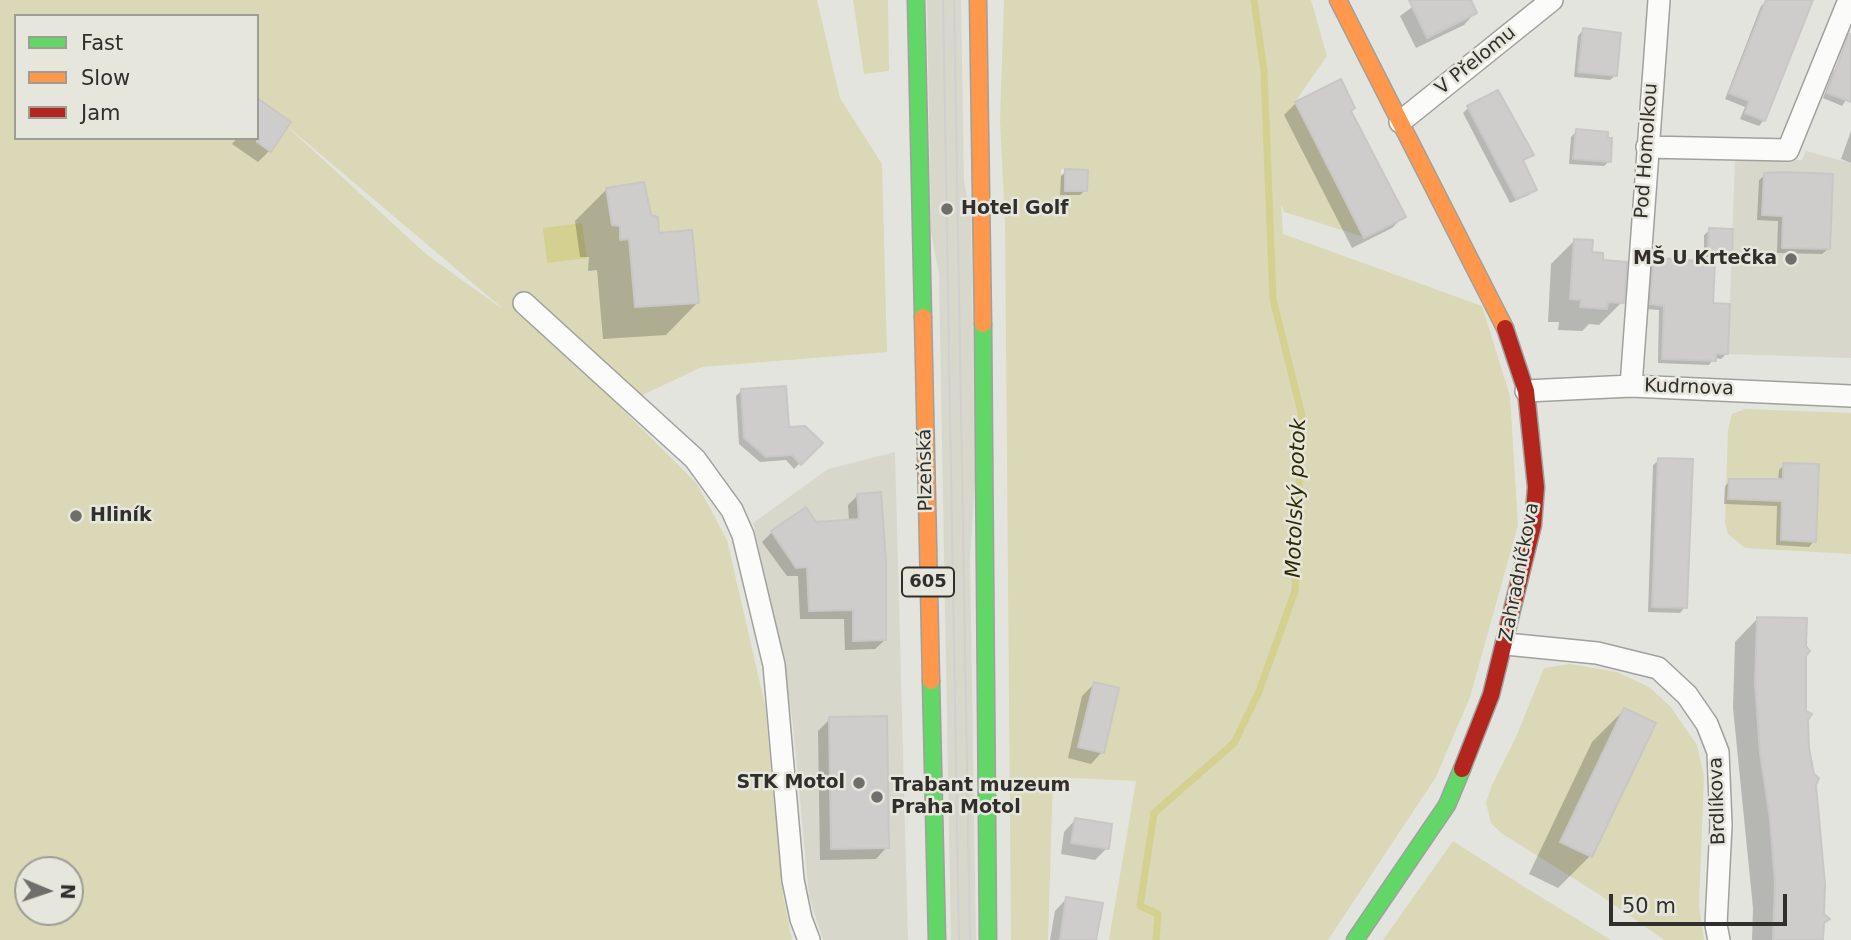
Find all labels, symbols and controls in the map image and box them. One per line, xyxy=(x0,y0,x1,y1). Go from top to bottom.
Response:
legend xyxy=(14,14,259,140)
street label: V Přelomu xyxy=(1431,22,1521,100)
text: Fast xyxy=(81,31,123,55)
text: Slow xyxy=(81,66,130,90)
street label: Pod Homolkou xyxy=(1631,82,1663,220)
text: Jam xyxy=(81,101,121,125)
place label: Hotel Golf xyxy=(961,198,1068,220)
marker: Hotel Golf xyxy=(939,201,955,217)
place label: MŠ U Krtečka xyxy=(1633,248,1777,270)
marker: MŠ U Krtečka xyxy=(1783,251,1799,267)
street label: Kudrnova xyxy=(1644,375,1734,401)
water label: Motolský potok xyxy=(1282,418,1312,578)
street label: Plzeňská xyxy=(914,428,938,512)
street label: Zahradníčkova xyxy=(1495,501,1545,643)
place label: Hliník xyxy=(90,505,152,527)
marker: Hliník xyxy=(68,508,84,524)
road number: 605 xyxy=(902,568,954,596)
street label: Brdlíkova xyxy=(1705,757,1731,845)
place label: STK Motol xyxy=(736,772,845,794)
marker: STK Motol xyxy=(851,775,867,791)
place label: Trabant muzeum Praha Motol xyxy=(891,775,1070,819)
marker: Trabant muzeum Praha Motol xyxy=(869,789,885,805)
north arrow xyxy=(14,856,84,926)
scale bar xyxy=(1613,880,1792,924)
text: N xyxy=(57,883,79,900)
text: 50 m xyxy=(1622,894,1676,918)

